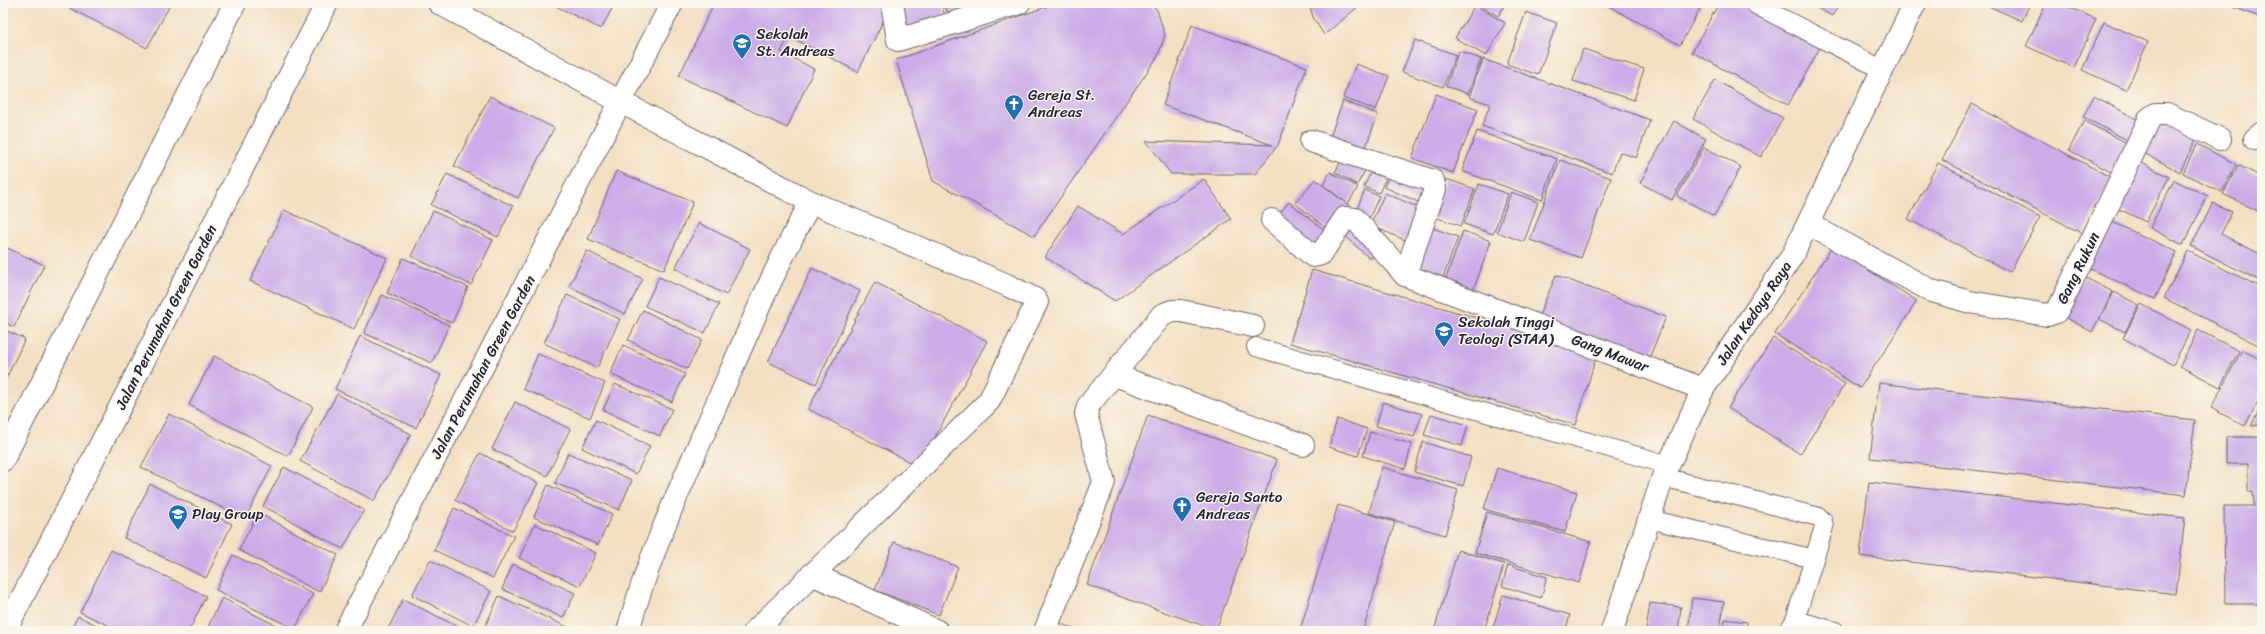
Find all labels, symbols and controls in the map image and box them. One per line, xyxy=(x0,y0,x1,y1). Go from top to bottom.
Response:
place label: Sekolah St. Andreas xyxy=(756,21,835,64)
school or university icon: Sekolah St. Andreas xyxy=(731,32,753,60)
place label: Gereja St. Andreas xyxy=(1027,82,1095,125)
church icon: Gereja St. Andreas xyxy=(1003,93,1025,121)
street label: Jalan Perumahan Green Garden xyxy=(107,220,224,415)
street label: Gang Rukun xyxy=(2049,227,2107,309)
street label: Jalan Kedoya Raya xyxy=(1709,255,1799,371)
street label: Jalan Perumahan Green Garden xyxy=(423,271,543,464)
place label: Sekolah Tinggi Teologi (STAA) xyxy=(1458,309,1555,352)
school or university icon: Sekolah Tinggi Teologi (STAA) xyxy=(1433,320,1455,348)
street label: Gang Mawar xyxy=(1568,326,1653,380)
place label: Gereja Santo Andreas xyxy=(1195,484,1283,527)
church icon: Gereja Santo Andreas xyxy=(1171,495,1193,523)
place label: Play Group xyxy=(192,501,264,527)
school or university icon: Play Group xyxy=(167,503,189,531)

